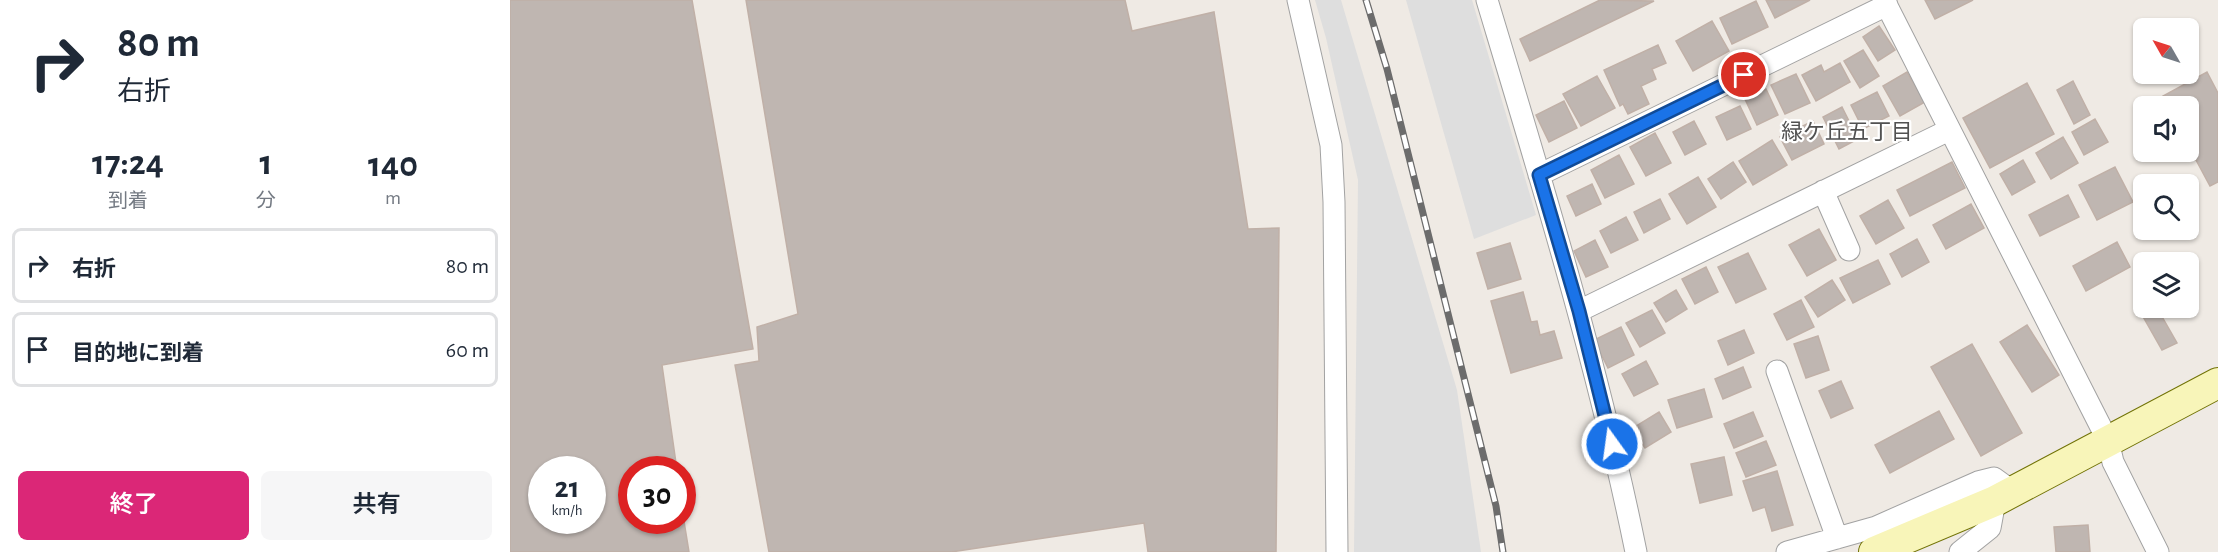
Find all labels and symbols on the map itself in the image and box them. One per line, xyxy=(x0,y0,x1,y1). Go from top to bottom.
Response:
north arrow xyxy=(2133,18,2199,84)
pin xyxy=(1718,49,1769,100)
district label: 緑ケ丘五丁目 xyxy=(1781,120,1913,143)
position arrow xyxy=(1580,412,1644,476)
speed limit sign: 30 xyxy=(618,456,696,534)

